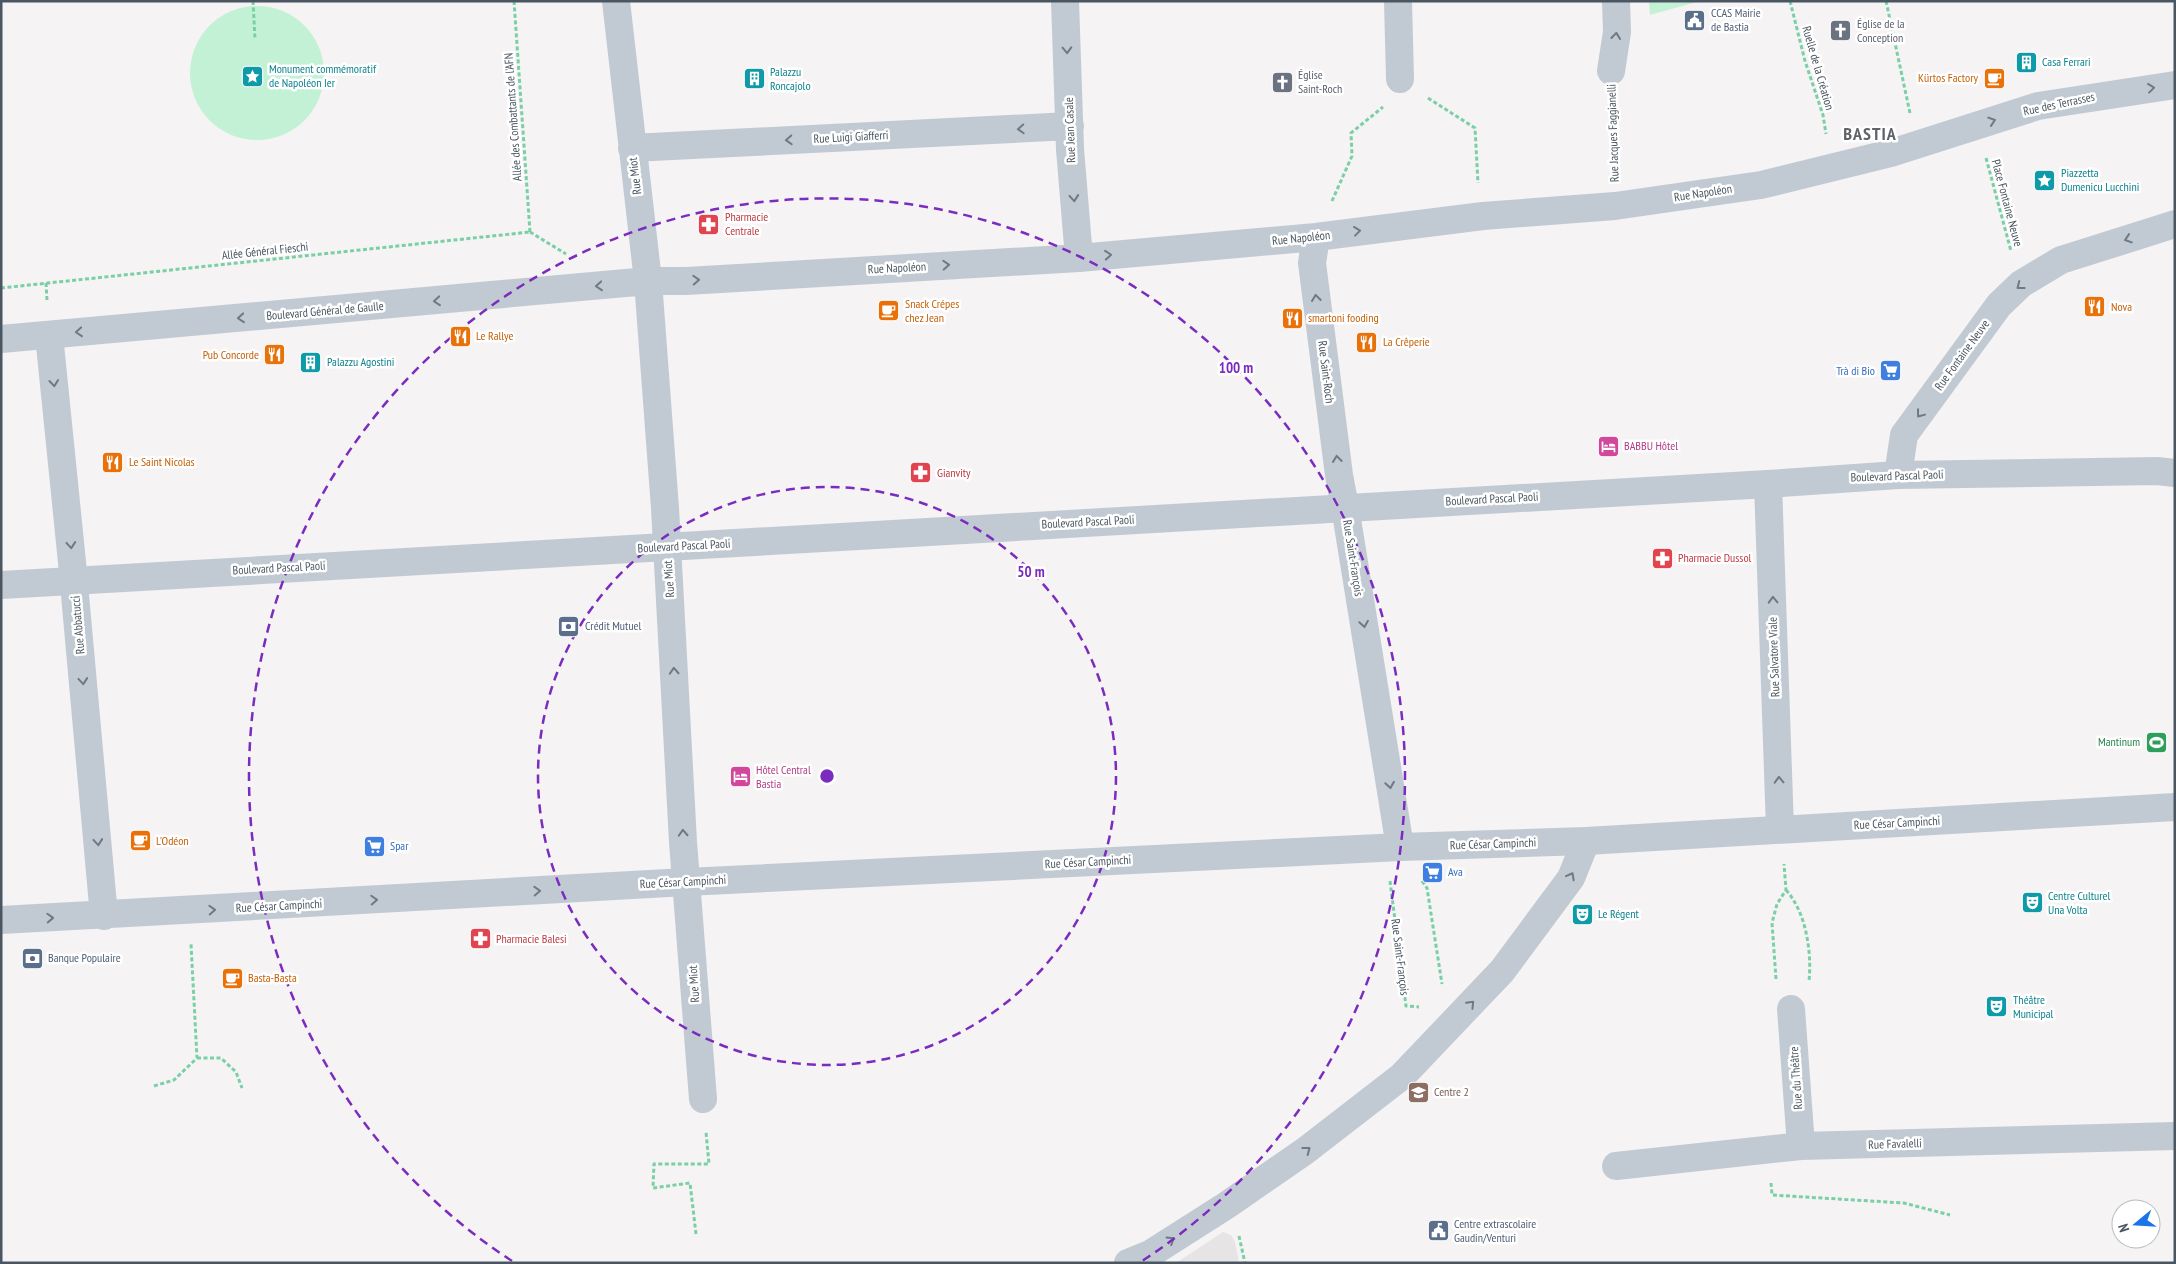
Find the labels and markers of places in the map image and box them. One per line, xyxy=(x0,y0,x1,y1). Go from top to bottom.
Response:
place label: CCAS Mairie de Bastia xyxy=(1711,5,1761,34)
public building icon: CCAS Mairie de Bastia xyxy=(1683,8,1707,32)
place label: Église de la Conception xyxy=(1857,16,1905,45)
church icon: Église de la Conception xyxy=(1829,19,1853,43)
building icon: Casa Ferrari xyxy=(2014,50,2038,74)
place label: Casa Ferrari xyxy=(2042,54,2091,69)
place label: Monument commémoratif de Napoléon Ier xyxy=(269,61,377,90)
place icon: Monument commémoratif de Napoléon Ier xyxy=(241,64,265,88)
place label: Palazzu Roncajolo xyxy=(770,64,811,93)
cafe icon: Kürtos Factory xyxy=(1982,66,2006,90)
building icon: Palazzu Roncajolo xyxy=(742,67,766,91)
place label: Église Saint-Roch xyxy=(1298,67,1342,96)
church icon: Église Saint-Roch xyxy=(1270,70,1294,94)
place label: Kürtos Factory xyxy=(1918,70,1978,85)
place label: Piazzetta Dumenicu Lucchini xyxy=(2061,165,2139,194)
place icon: Piazzetta Dumenicu Lucchini xyxy=(2033,168,2057,192)
place label: Pharmacie Centrale xyxy=(725,209,768,238)
pharmacy icon: Pharmacie Centrale xyxy=(697,212,721,236)
restaurant icon: Nova xyxy=(2083,295,2107,319)
place label: Snack Crépes chez Jean xyxy=(905,296,959,325)
cafe icon: Snack Crépes chez Jean xyxy=(877,299,901,323)
place label: Nova xyxy=(2111,299,2132,314)
restaurant icon: smartoni fooding xyxy=(1280,306,1304,330)
place label: smartoni fooding xyxy=(1308,310,1379,325)
restaurant icon: Le Rallye xyxy=(448,324,472,348)
place label: Le Rallye xyxy=(476,328,514,343)
restaurant icon: La Crêperie xyxy=(1355,330,1379,354)
place label: La Crêperie xyxy=(1383,334,1430,349)
restaurant icon: Pub Concorde xyxy=(263,343,287,367)
place label: Pub Concorde xyxy=(203,347,259,362)
building icon: Palazzu Agostini xyxy=(299,350,323,374)
place label: Palazzu Agostini xyxy=(327,354,394,369)
supermarket icon: Trà di Bio xyxy=(1879,359,1903,383)
place label: Trà di Bio xyxy=(1836,363,1875,378)
hotel icon: BABBU Hôtel xyxy=(1596,434,1620,458)
place label: BABBU Hôtel xyxy=(1624,438,1678,453)
restaurant icon: Le Saint Nicolas xyxy=(101,450,125,474)
place label: Le Saint Nicolas xyxy=(129,454,195,469)
pharmacy icon: Gianvity xyxy=(909,461,933,485)
place label: Gianvity xyxy=(937,465,971,480)
pharmacy icon: Pharmacie Dussol xyxy=(1650,546,1674,570)
place label: Pharmacie Dussol xyxy=(1678,550,1752,565)
bank icon: Crédit Mutuel xyxy=(557,614,581,638)
place label: Crédit Mutuel xyxy=(585,618,642,633)
sports icon: Mantinum xyxy=(2144,730,2168,754)
place label: Mantinum xyxy=(2098,734,2140,749)
place label: Hôtel Central Bastia xyxy=(756,762,811,791)
hotel icon: Hôtel Central Bastia xyxy=(728,765,752,789)
centre of rings xyxy=(818,767,836,785)
cafe icon: L'Odéon xyxy=(128,829,152,853)
place label: L'Odéon xyxy=(156,833,189,848)
supermarket icon: Spar xyxy=(362,834,386,858)
place label: Spar xyxy=(390,838,409,853)
supermarket icon: Ava xyxy=(1420,860,1444,884)
place label: Ava xyxy=(1448,864,1463,879)
place label: Centre Culturel Una Volta xyxy=(2048,888,2111,917)
theatre icon: Centre Culturel Una Volta xyxy=(2020,891,2044,915)
theatre icon: Le Régent xyxy=(1570,902,1594,926)
place label: Le Régent xyxy=(1598,906,1640,921)
pharmacy icon: Pharmacie Balesi xyxy=(468,927,492,951)
place label: Pharmacie Balesi xyxy=(496,931,567,946)
bank icon: Banque Populaire xyxy=(20,946,44,970)
place label: Banque Populaire xyxy=(48,950,121,965)
cafe icon: Basta-Basta xyxy=(220,966,244,990)
place label: Basta-Basta xyxy=(248,970,297,985)
place label: Théâtre Municipal xyxy=(2013,992,2054,1021)
theatre icon: Théâtre Municipal xyxy=(1985,995,2009,1019)
school or university icon: Centre 2 xyxy=(1406,1080,1430,1104)
place label: Centre 2 xyxy=(1434,1084,1469,1099)
place label: Centre extrascolaire Gaudin/Venturi xyxy=(1454,1216,1536,1245)
public building icon: Centre extrascolaire Gaudin/Venturi xyxy=(1426,1219,1450,1243)

